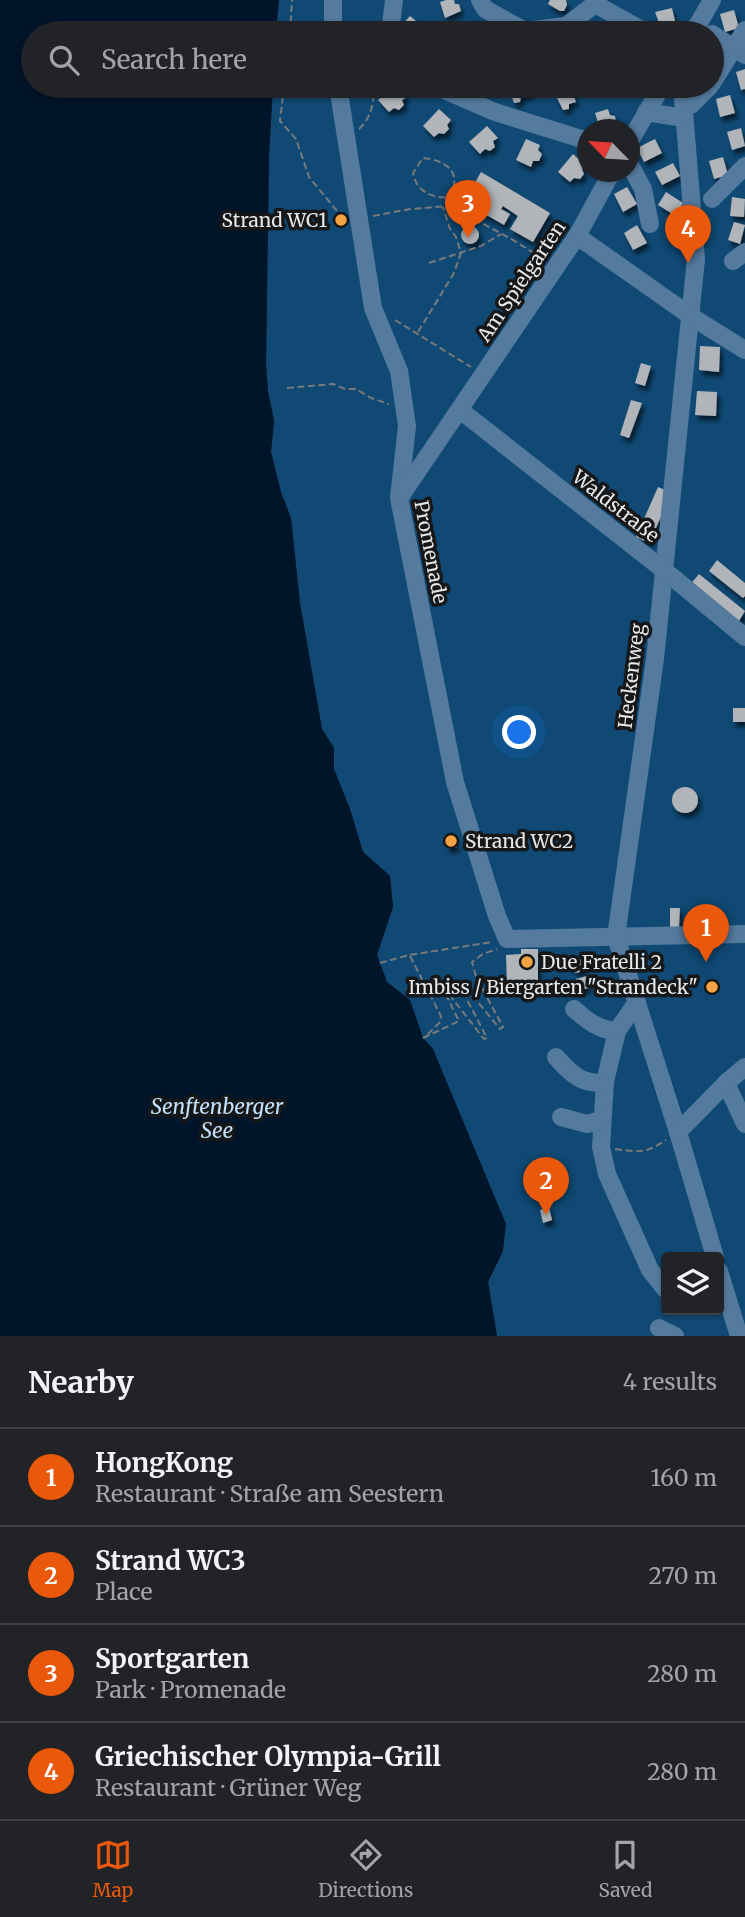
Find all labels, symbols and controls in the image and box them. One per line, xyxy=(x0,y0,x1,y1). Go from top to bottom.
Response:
search box xyxy=(21,21,724,98)
icon: search xyxy=(45,41,83,79)
text: Search here xyxy=(101,43,247,76)
north arrow xyxy=(577,119,640,182)
pin: 3 xyxy=(445,180,491,238)
pin: 4 xyxy=(665,205,711,263)
place label: Strand WC1 xyxy=(222,208,327,232)
marker: Strand WC1 xyxy=(333,212,349,228)
street label: Am Spielgarten xyxy=(471,216,571,347)
street label: Waldstraße xyxy=(567,464,664,547)
street label: Promenade xyxy=(409,498,453,606)
street label: Heckenweg xyxy=(613,622,649,730)
your location xyxy=(502,715,536,749)
place label: Strand WC2 xyxy=(465,829,573,853)
marker: Strand WC2 xyxy=(443,833,459,849)
pin: 1 xyxy=(683,904,729,962)
place label: Due Fratelli 2 xyxy=(541,950,662,974)
marker: Due Fratelli 2 xyxy=(519,954,535,970)
place label: Imbiss / Biergarten "Strandeck" xyxy=(408,975,698,999)
marker: Imbiss / Biergarten "Strandeck" xyxy=(704,979,720,995)
water label: Senftenberger See xyxy=(151,1093,284,1144)
pin: 2 xyxy=(523,1157,569,1215)
map controls xyxy=(661,1252,724,1315)
button: layers xyxy=(661,1252,724,1315)
text: Nearby xyxy=(28,1363,134,1401)
text: 4 results xyxy=(623,1367,717,1396)
text: HongKong xyxy=(95,1446,233,1479)
text: 1 xyxy=(46,1463,56,1492)
text: 160 m xyxy=(651,1463,717,1492)
text: Restaurant · Straße am Seestern xyxy=(95,1479,444,1508)
text: Strand WC3 xyxy=(95,1544,246,1577)
text: 2 xyxy=(44,1561,58,1590)
text: 270 m xyxy=(649,1561,717,1590)
text: Place xyxy=(95,1577,152,1606)
text: Sportgarten xyxy=(95,1642,249,1675)
text: 3 xyxy=(44,1659,58,1688)
text: 280 m xyxy=(647,1659,717,1688)
text: Park · Promenade xyxy=(95,1675,286,1704)
text: Griechischer Olympia-Grill xyxy=(95,1740,441,1773)
text: 4 xyxy=(44,1757,58,1786)
text: 280 m xyxy=(647,1757,717,1786)
text: Restaurant · Grüner Weg xyxy=(95,1773,361,1802)
tab: Map xyxy=(93,1836,133,1902)
tab: Directions xyxy=(318,1836,413,1902)
tab: Saved xyxy=(599,1836,652,1902)

